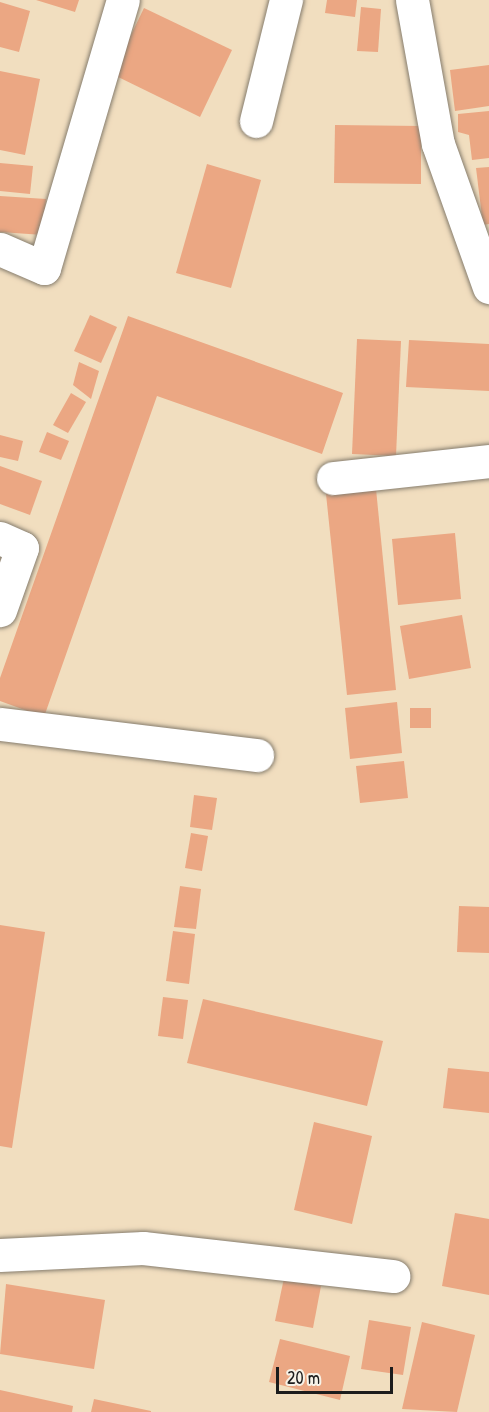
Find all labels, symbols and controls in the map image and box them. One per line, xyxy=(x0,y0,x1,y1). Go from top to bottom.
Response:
scale bar xyxy=(279,1355,396,1393)
text: 20 m xyxy=(287,1365,320,1390)

